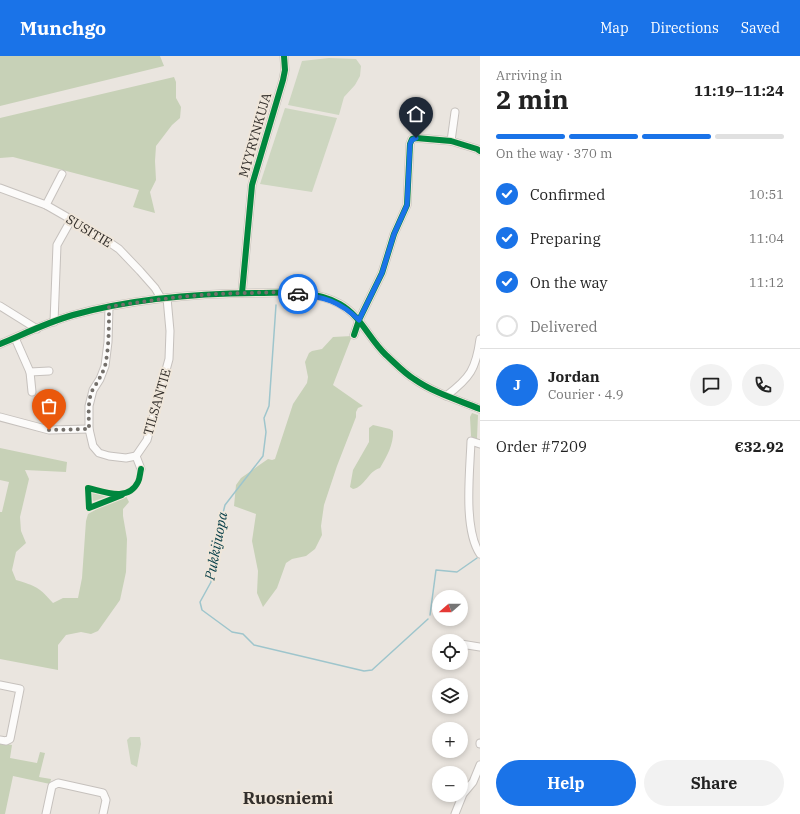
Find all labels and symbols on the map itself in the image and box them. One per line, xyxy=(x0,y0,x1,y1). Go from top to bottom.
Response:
street label: MYYRYNKUJA xyxy=(235,91,275,179)
pin xyxy=(399,97,433,138)
street label: SUSITIE xyxy=(63,211,115,251)
courier xyxy=(278,274,318,314)
street label: TILSANTIE xyxy=(139,367,175,437)
pin xyxy=(32,389,66,430)
water label: Pukkijuopa xyxy=(200,510,231,583)
north arrow xyxy=(432,590,468,626)
district label: Ruosniemi xyxy=(243,787,334,809)

